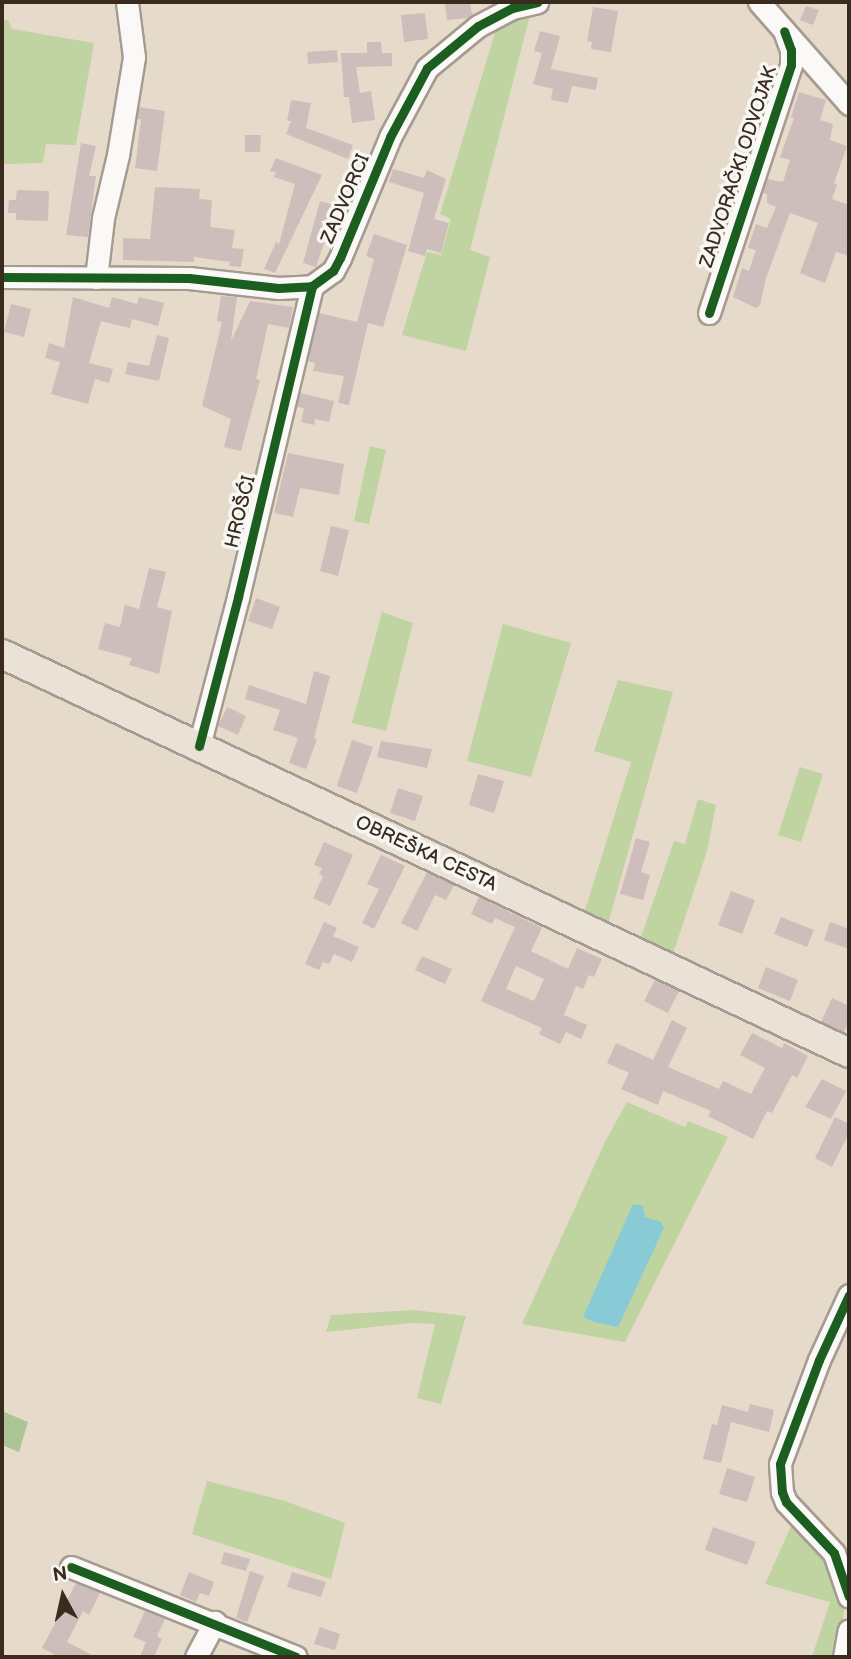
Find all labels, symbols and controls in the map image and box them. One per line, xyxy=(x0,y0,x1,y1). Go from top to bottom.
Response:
street label: ZADVORAČKI ODVOJAK xyxy=(696,63,782,271)
street label: ZADVORCI xyxy=(317,151,375,247)
street label: HROŠĆI xyxy=(221,473,261,551)
street label: OBREŠKA CESTA xyxy=(352,811,500,897)
north arrow xyxy=(28,1561,98,1631)
text: N xyxy=(51,1562,69,1587)

